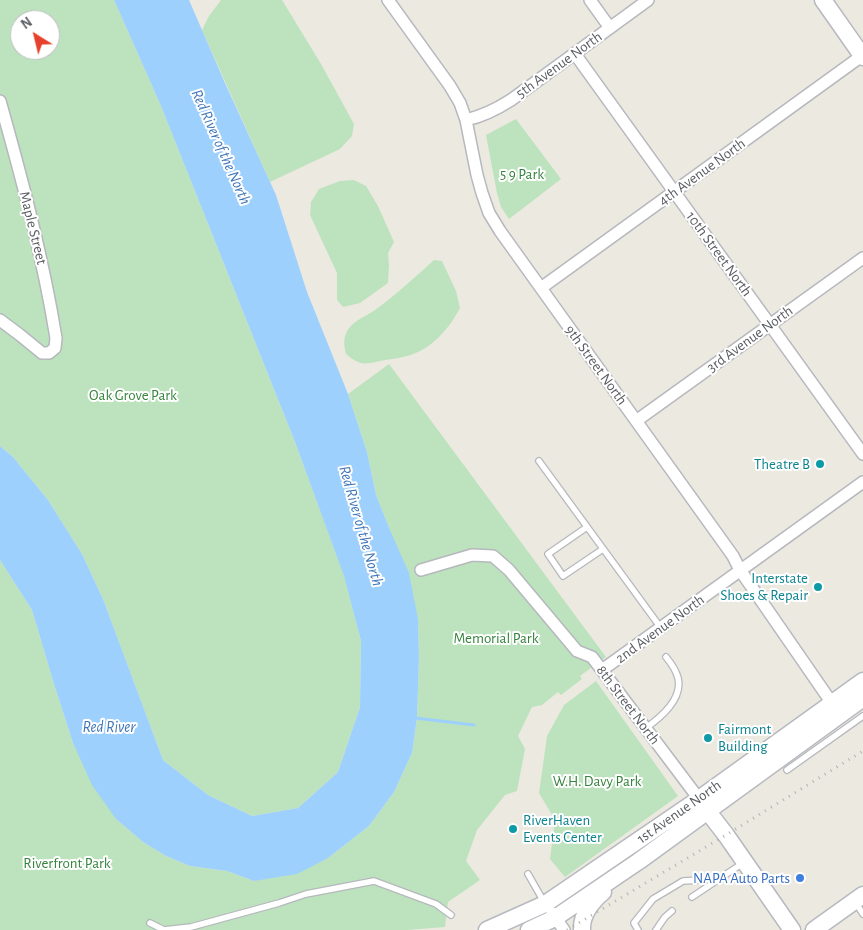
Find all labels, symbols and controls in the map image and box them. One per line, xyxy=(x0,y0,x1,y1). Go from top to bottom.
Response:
north arrow xyxy=(10,10,60,60)
text: N xyxy=(19,15,35,32)
street label: 5th Avenue North xyxy=(512,28,606,102)
water label: Red River of the North xyxy=(187,86,255,208)
street label: 4th Avenue North xyxy=(655,134,749,210)
park label: 5 9 Park xyxy=(500,165,544,183)
street label: Maple Street xyxy=(15,190,51,266)
street label: 10th Street North xyxy=(682,208,756,300)
street label: 3rd Avenue North xyxy=(703,302,797,376)
street label: 9th Street North xyxy=(561,321,631,409)
park label: Oak Grove Park xyxy=(89,386,177,404)
place label: Theatre B xyxy=(754,455,810,473)
marker: Theatre B xyxy=(814,458,826,470)
water label: Red River of the North xyxy=(335,464,387,588)
place label: Interstate Shoes & Repair xyxy=(720,569,808,604)
marker: Interstate Shoes & Repair xyxy=(812,581,824,593)
street label: 2nd Avenue North xyxy=(612,591,708,667)
park label: Memorial Park xyxy=(453,629,539,647)
street label: 8th Street North xyxy=(592,662,664,748)
water label: Red River xyxy=(83,717,135,737)
place label: Fairmont Building xyxy=(718,720,771,755)
marker: Fairmont Building xyxy=(702,732,714,744)
park label: W.H. Davy Park xyxy=(553,772,641,790)
street label: 1st Avenue North xyxy=(633,776,725,848)
place label: RiverHaven Events Center xyxy=(523,811,602,846)
marker: RiverHaven Events Center xyxy=(507,823,519,835)
park label: Riverfront Park xyxy=(23,854,111,872)
place label: NAPA Auto Parts xyxy=(693,869,790,887)
marker: NAPA Auto Parts xyxy=(794,872,806,884)

